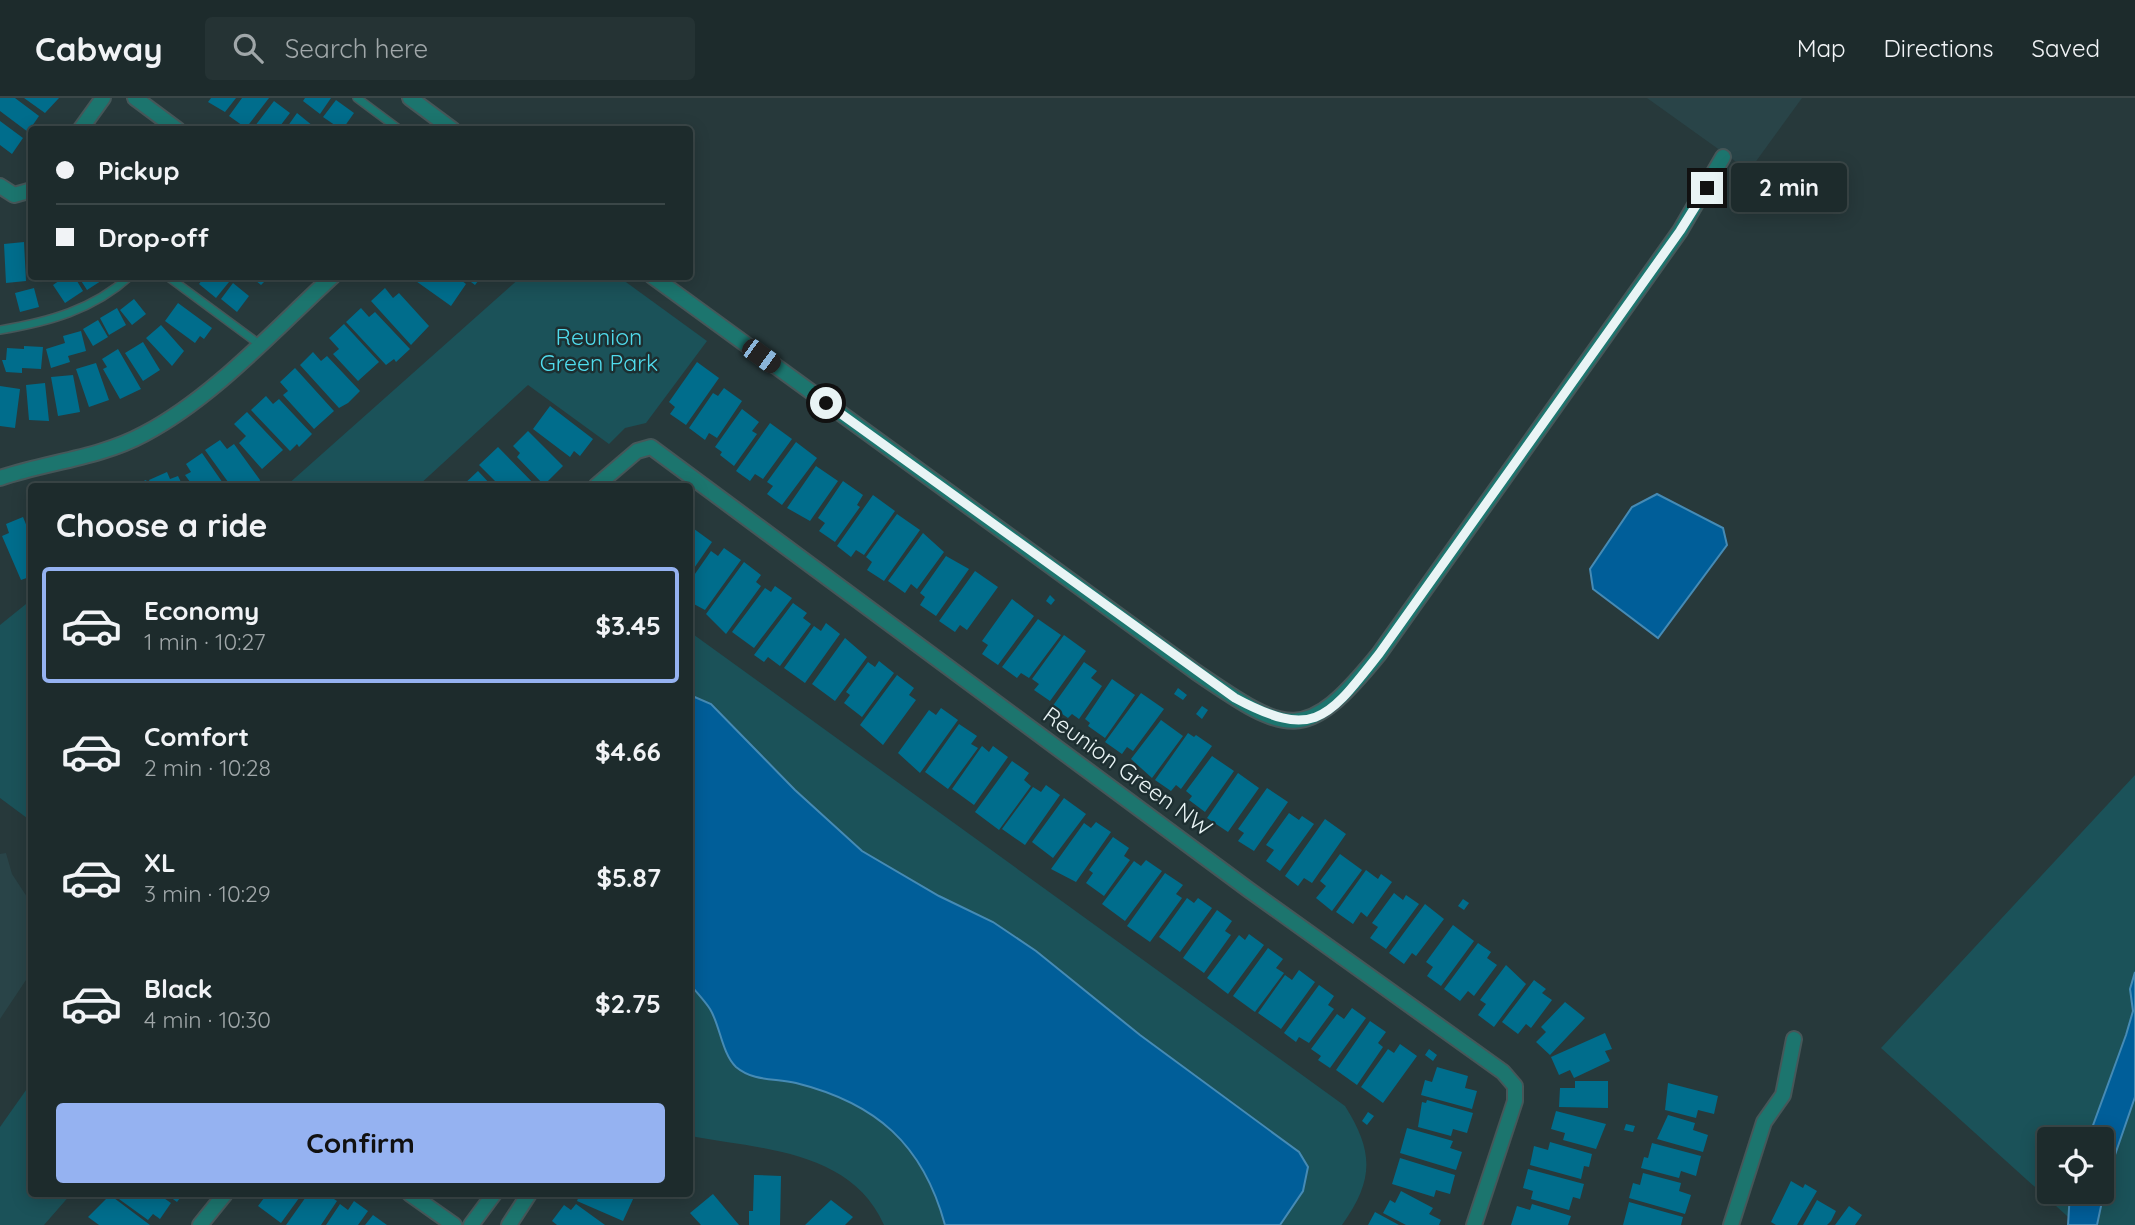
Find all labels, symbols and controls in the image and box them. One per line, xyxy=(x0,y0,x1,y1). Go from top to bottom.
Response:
search box xyxy=(205,17,695,80)
text: Cabway xyxy=(35,28,163,69)
icon: search xyxy=(229,29,267,67)
text: Search here xyxy=(285,32,428,65)
text: Map xyxy=(1797,33,1846,63)
text: Directions xyxy=(1884,33,1994,63)
text: Saved xyxy=(2032,33,2100,63)
text: Pickup xyxy=(98,154,180,187)
callout: 2 min xyxy=(1732,164,1847,212)
route end xyxy=(1691,172,1723,204)
text: 2 min xyxy=(1759,173,1819,202)
text: Drop-off xyxy=(98,221,209,254)
park label: Reunion Green Park xyxy=(540,322,658,377)
car xyxy=(738,335,785,377)
route start xyxy=(810,387,842,419)
text: Choose a ride xyxy=(56,505,268,545)
icon: car xyxy=(60,594,123,657)
text: Economy xyxy=(144,594,259,627)
text: $3.45 xyxy=(596,609,661,642)
text: 1 min · 10:27 xyxy=(144,627,266,656)
street label: Reunion Green NW xyxy=(1038,700,1218,842)
icon: car xyxy=(60,720,123,783)
text: Comfort xyxy=(144,720,249,753)
text: $4.66 xyxy=(595,735,661,768)
text: 2 min · 10:28 xyxy=(144,753,271,782)
icon: car xyxy=(60,846,123,909)
text: XL xyxy=(144,846,176,879)
text: $5.87 xyxy=(597,861,661,894)
text: 3 min · 10:29 xyxy=(144,879,271,908)
icon: car xyxy=(60,972,123,1035)
text: Black xyxy=(144,972,213,1005)
text: $2.75 xyxy=(595,987,661,1020)
text: 4 min · 10:30 xyxy=(144,1005,271,1034)
button: Confirm xyxy=(56,1103,665,1183)
map controls xyxy=(2037,1127,2114,1204)
button: locate xyxy=(2037,1127,2114,1204)

